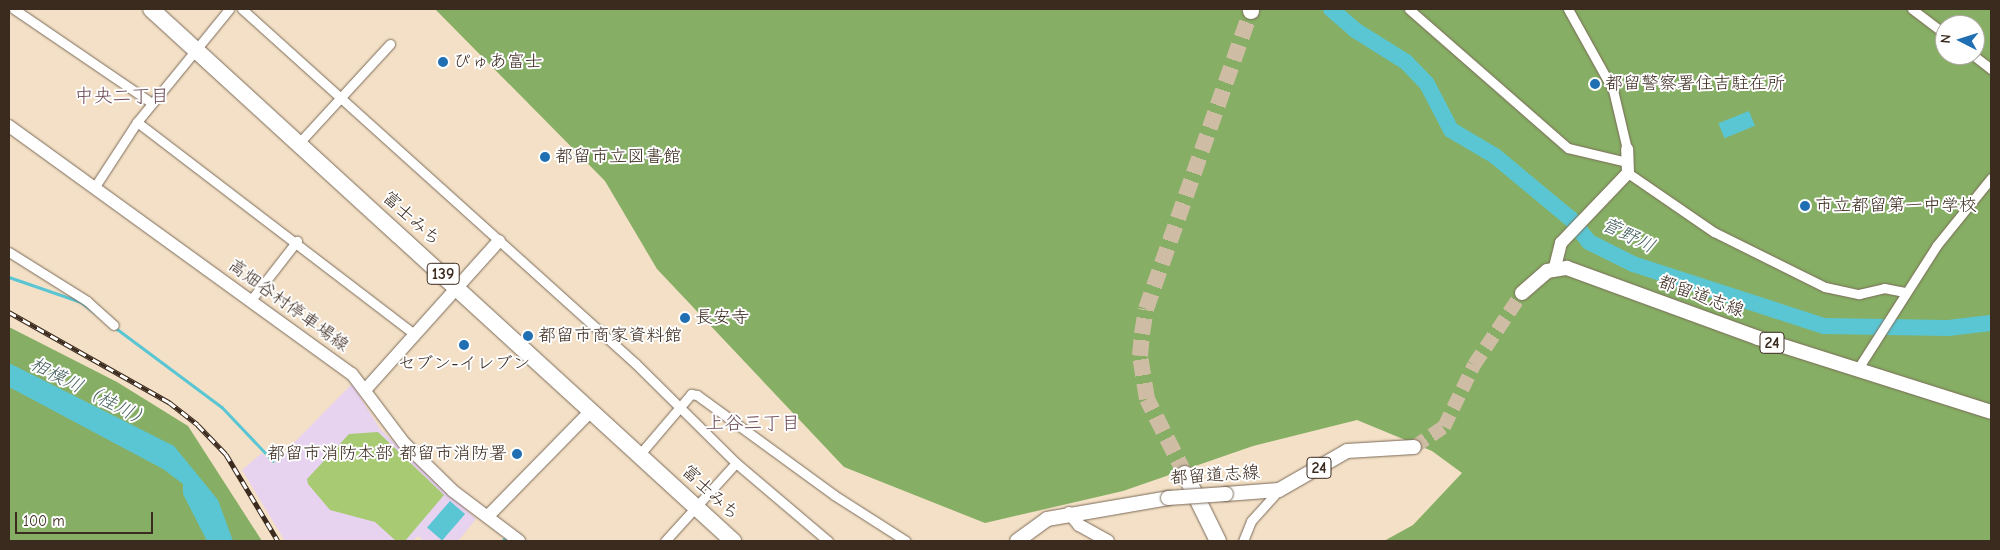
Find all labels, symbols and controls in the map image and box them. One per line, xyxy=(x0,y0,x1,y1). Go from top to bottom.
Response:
north arrow xyxy=(1935,15,1985,65)
text: N xyxy=(1937,33,1954,44)
place label: ぴゅあ富士 xyxy=(453,51,543,73)
marker: ぴゅあ富士 xyxy=(437,56,449,68)
place label: 都留警察署住吉駐在所 xyxy=(1605,73,1785,95)
marker: 都留警察署住吉駐在所 xyxy=(1589,78,1601,90)
district label: 中央二丁目 xyxy=(75,86,169,108)
place label: 都留市立図書館 xyxy=(555,146,681,168)
marker: 都留市立図書館 xyxy=(539,151,551,163)
street label: 富士みち xyxy=(377,187,445,251)
place label: 市立都留第一中学校 xyxy=(1815,195,1977,217)
marker: 市立都留第一中学校 xyxy=(1799,200,1811,212)
water label: 菅野川 xyxy=(1597,213,1659,259)
street label: 高畑谷村停車場線 xyxy=(223,255,353,357)
road number: 139 xyxy=(426,260,460,288)
street label: 都留道志線 xyxy=(1655,271,1747,323)
place label: 長安寺 xyxy=(695,307,749,329)
marker: 長安寺 xyxy=(679,312,691,324)
place label: 都留市商家資料館 xyxy=(538,325,682,347)
road number: 24 xyxy=(1760,329,1784,356)
marker: 都留市商家資料館 xyxy=(522,330,534,342)
marker: セブン-イレブン xyxy=(458,339,470,351)
water label: 相模川（桂川） xyxy=(26,353,154,433)
place label: セブン-イレブン xyxy=(397,353,531,375)
district label: 上谷三丁目 xyxy=(706,413,800,435)
place label: 都留市消防本部 都留市消防署 xyxy=(267,443,507,465)
marker: 都留市消防本部 都留市消防署 xyxy=(511,448,523,460)
road number: 24 xyxy=(1306,454,1332,482)
street label: 富士みち xyxy=(676,461,744,525)
street label: 都留道志線 xyxy=(1169,462,1261,490)
scale bar xyxy=(18,502,155,534)
text: 100 m xyxy=(23,512,65,530)

